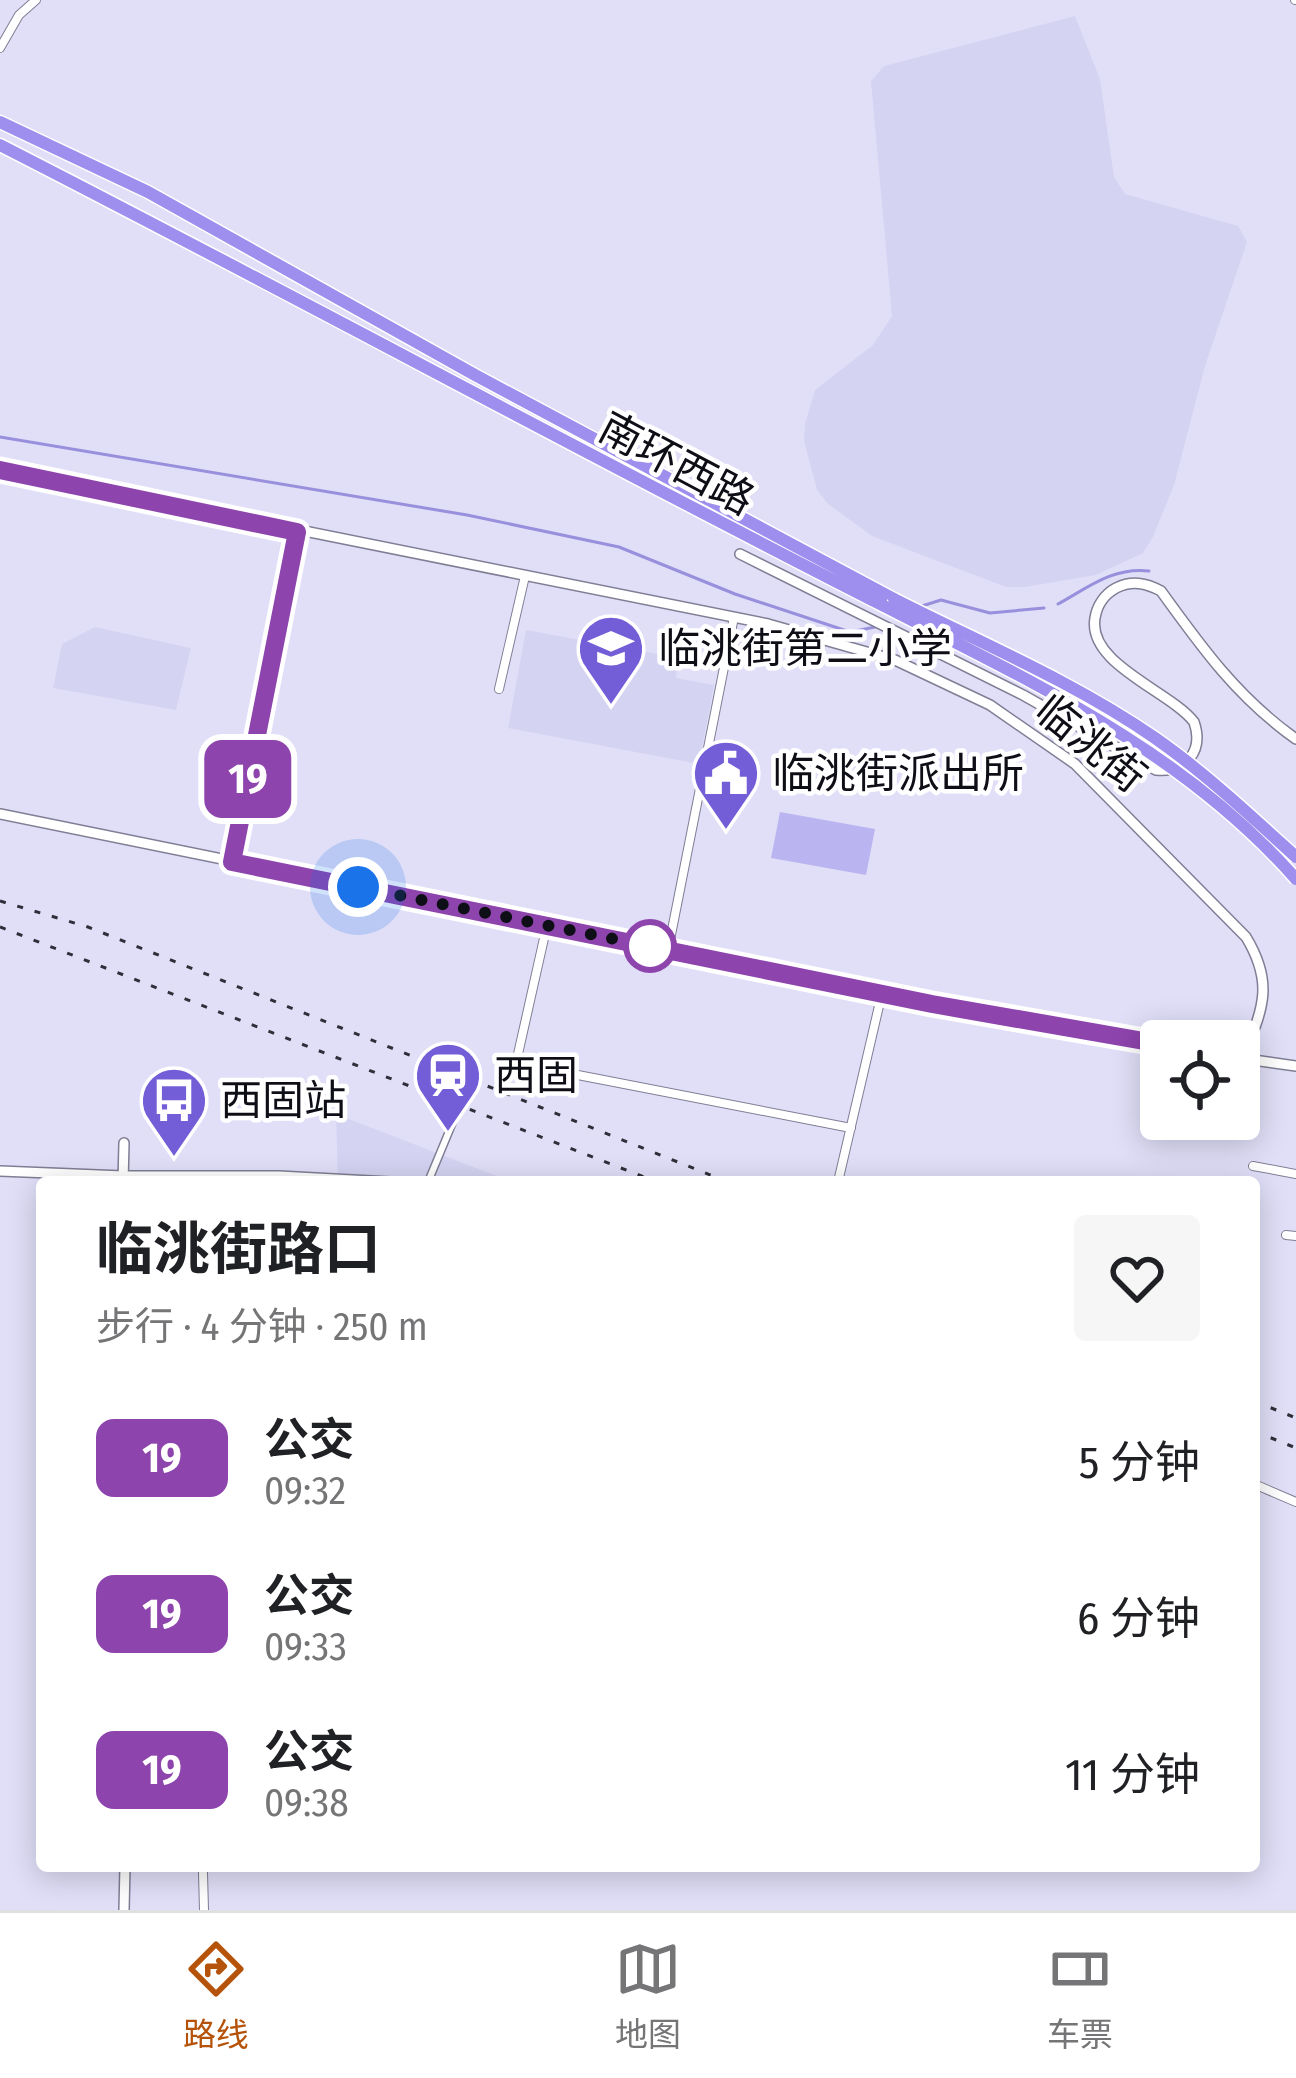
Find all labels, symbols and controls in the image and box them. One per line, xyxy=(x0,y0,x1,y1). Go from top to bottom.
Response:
street label: 南环西路 xyxy=(591,402,762,525)
school or university icon: 临洮街第二小学 xyxy=(576,613,646,707)
place label: 临洮街第二小学 xyxy=(658,624,952,674)
street label: 临洮街 xyxy=(1026,685,1155,803)
public building icon: 临洮街派出所 xyxy=(691,738,761,832)
line badge: 19 xyxy=(194,740,302,818)
place label: 临洮街派出所 xyxy=(772,749,1024,799)
text: 19 xyxy=(228,754,268,804)
your location xyxy=(328,857,388,917)
unlabelled marker xyxy=(625,921,675,971)
map controls xyxy=(1140,1020,1260,1140)
button: locate xyxy=(1140,1020,1260,1140)
station icon: 西固 xyxy=(413,1040,483,1134)
place label: 西固 xyxy=(494,1051,578,1101)
bus stop icon: 西固站 xyxy=(139,1065,209,1159)
place label: 西固站 xyxy=(220,1076,346,1126)
button: heart xyxy=(1074,1215,1200,1341)
text: 临洮街路口 xyxy=(96,1216,381,1284)
text: 步行 · 4 分钟 · 250 m xyxy=(96,1304,428,1350)
text: 公交 xyxy=(264,1413,354,1467)
text: 19 xyxy=(142,1433,182,1483)
text: 5 分钟 xyxy=(1079,1436,1200,1490)
text: 09:32 xyxy=(264,1468,346,1514)
text: 公交 xyxy=(264,1569,354,1623)
text: 19 xyxy=(142,1589,182,1639)
text: 6 分钟 xyxy=(1077,1592,1200,1646)
text: 09:33 xyxy=(264,1624,347,1670)
text: 公交 xyxy=(264,1725,354,1779)
text: 19 xyxy=(142,1745,182,1795)
text: 11 分钟 xyxy=(1065,1748,1200,1802)
text: 09:38 xyxy=(264,1780,349,1826)
tab: 路线 xyxy=(183,1936,249,2056)
tab: 地图 xyxy=(615,1936,681,2056)
tab: 车票 xyxy=(1047,1936,1113,2056)

